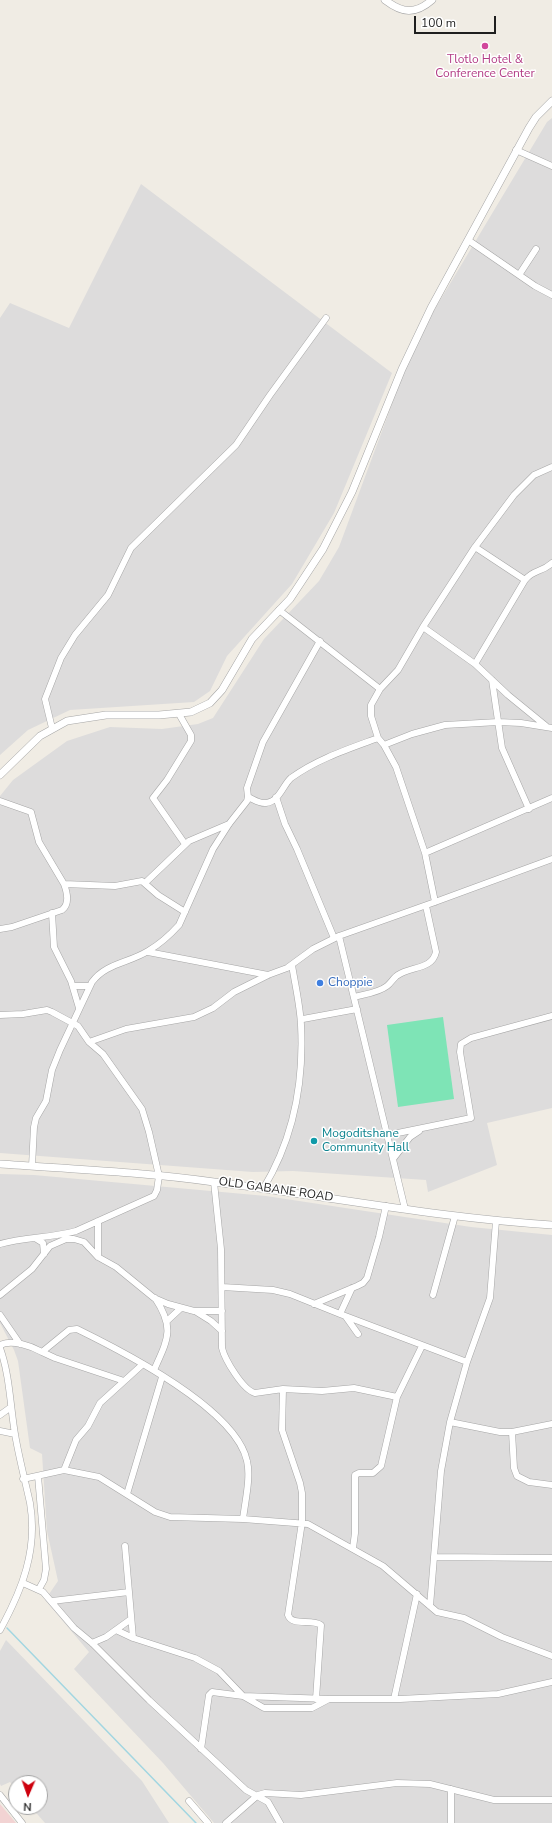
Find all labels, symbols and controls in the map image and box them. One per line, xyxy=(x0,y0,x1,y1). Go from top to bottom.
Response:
scale bar xyxy=(416,8,498,34)
text: 100 m xyxy=(421,15,456,31)
marker: Tlotlo Hotel & Conference Center xyxy=(480,41,490,51)
place label: Tlotlo Hotel & Conference Center xyxy=(435,53,535,81)
place label: Choppie xyxy=(328,976,373,990)
marker: Choppie xyxy=(315,978,325,988)
place label: Mogoditshane Community Hall xyxy=(322,1127,409,1155)
marker: Mogoditshane Community Hall xyxy=(309,1136,319,1146)
street label: OLD GABANE ROAD xyxy=(218,1175,334,1205)
north arrow xyxy=(8,1775,48,1815)
text: N xyxy=(23,1799,32,1814)

